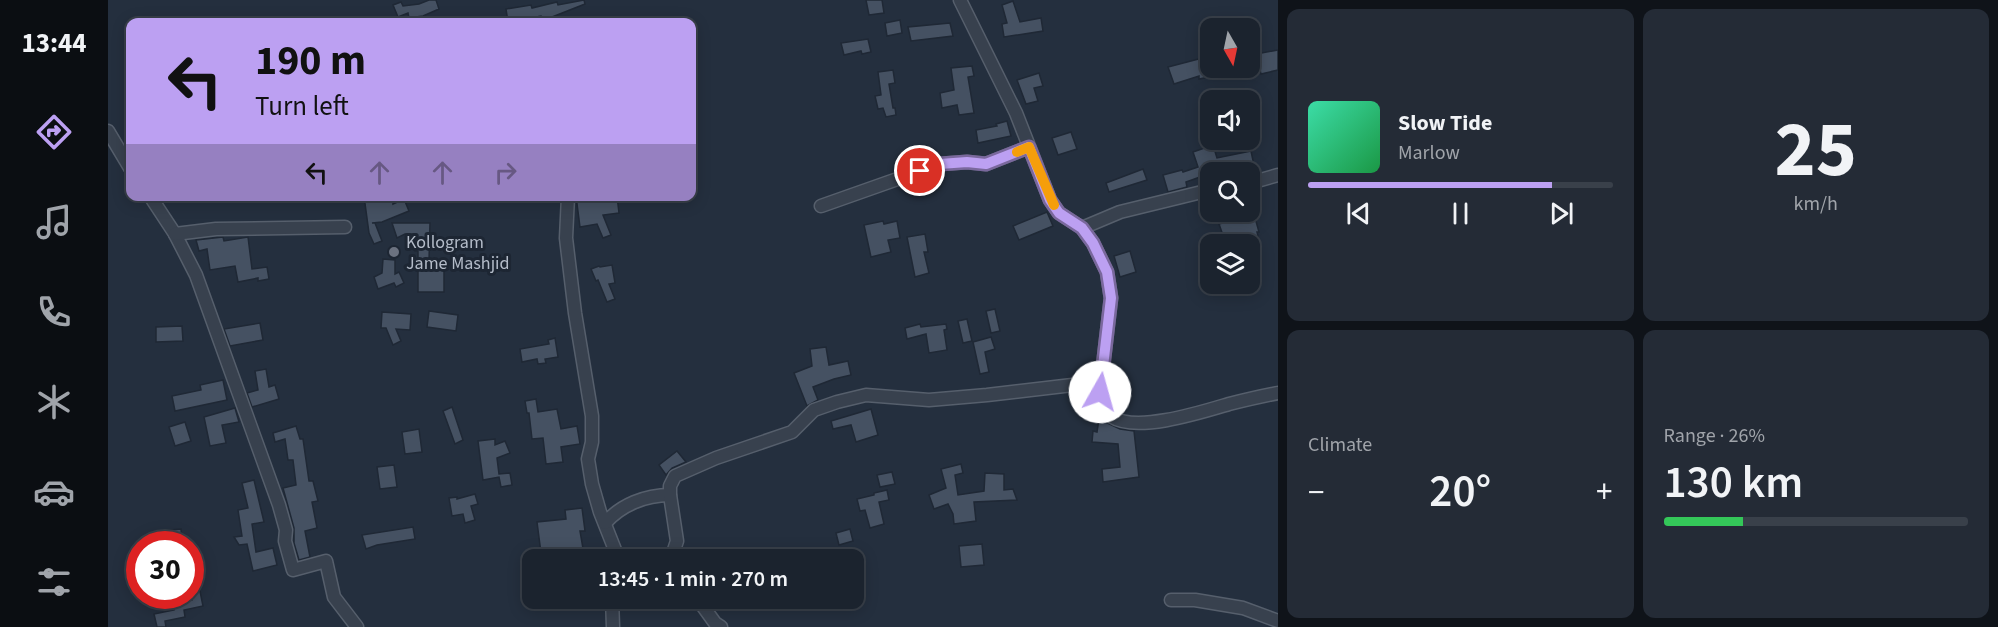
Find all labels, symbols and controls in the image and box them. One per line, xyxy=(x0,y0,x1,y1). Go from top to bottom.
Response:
north arrow xyxy=(1200,18,1260,78)
map controls xyxy=(1200,18,1260,294)
text: 13:44 xyxy=(21,24,87,63)
text: 190 m xyxy=(255,31,366,91)
icon: left xyxy=(156,42,234,120)
text: Turn left xyxy=(255,87,349,126)
button: sound xyxy=(1200,90,1260,150)
text: 25 xyxy=(1775,95,1857,206)
text: Slow Tide xyxy=(1398,107,1492,139)
icon: directions xyxy=(33,111,75,153)
text: Marlow xyxy=(1398,139,1460,167)
pin xyxy=(894,145,945,196)
icon: arrive xyxy=(903,154,936,187)
icon: left xyxy=(300,156,333,189)
icon: ahead xyxy=(363,156,396,189)
icon: ahead xyxy=(426,156,459,189)
icon: right xyxy=(489,156,522,189)
button: search xyxy=(1200,162,1260,222)
text: km/h xyxy=(1794,190,1838,218)
icon: previous xyxy=(1342,197,1375,230)
icon: pause xyxy=(1444,197,1477,230)
icon: next xyxy=(1545,197,1578,230)
icon: music xyxy=(33,201,75,243)
place label: Kollogram Jame Mashjid xyxy=(406,230,510,276)
button: layers xyxy=(1200,234,1260,294)
marker: Kollogram Jame Mashjid xyxy=(387,245,401,259)
icon: phone xyxy=(33,291,75,333)
position arrow xyxy=(1068,360,1132,424)
icon: climate xyxy=(33,381,75,423)
text: Range · 26% xyxy=(1664,422,1765,450)
text: Climate xyxy=(1308,431,1372,459)
text: 130 km xyxy=(1664,451,1803,515)
text: 20° xyxy=(1429,460,1491,524)
text: − xyxy=(1308,469,1324,516)
text: + xyxy=(1596,469,1613,516)
icon: car xyxy=(33,471,75,513)
speed limit sign: 30 xyxy=(126,531,204,609)
icon: filters xyxy=(33,561,75,603)
text: 13:45 · 1 min · 270 m xyxy=(598,563,788,595)

